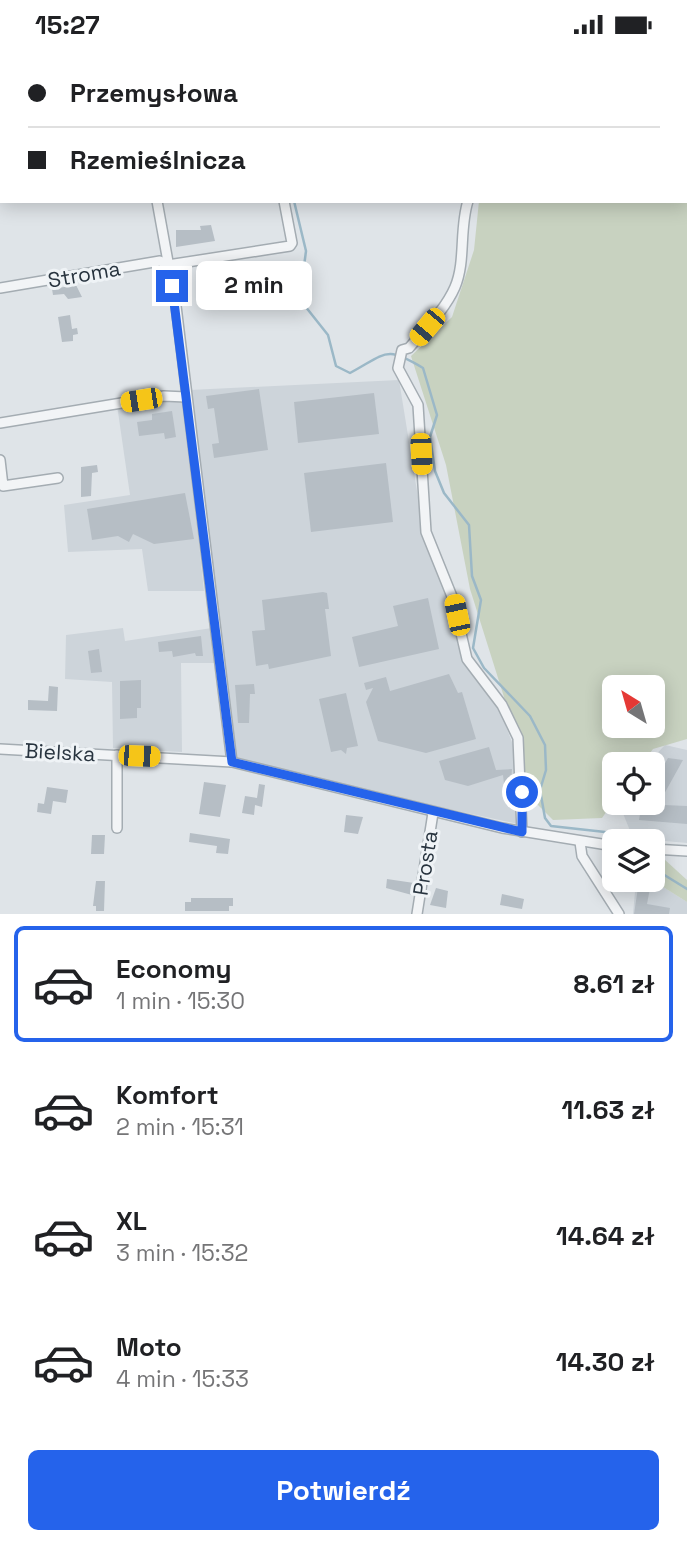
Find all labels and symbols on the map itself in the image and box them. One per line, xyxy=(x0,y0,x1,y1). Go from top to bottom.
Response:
street label: Stroma xyxy=(46,254,122,294)
callout: 2 min xyxy=(196,261,312,311)
route end xyxy=(156,270,188,302)
car xyxy=(406,304,449,350)
car xyxy=(119,386,164,414)
car xyxy=(410,432,433,476)
car xyxy=(443,592,472,638)
north arrow xyxy=(602,675,665,739)
street label: Bielska xyxy=(24,737,96,767)
car xyxy=(118,745,161,767)
route start xyxy=(506,776,538,808)
street label: Prosta xyxy=(407,828,443,898)

